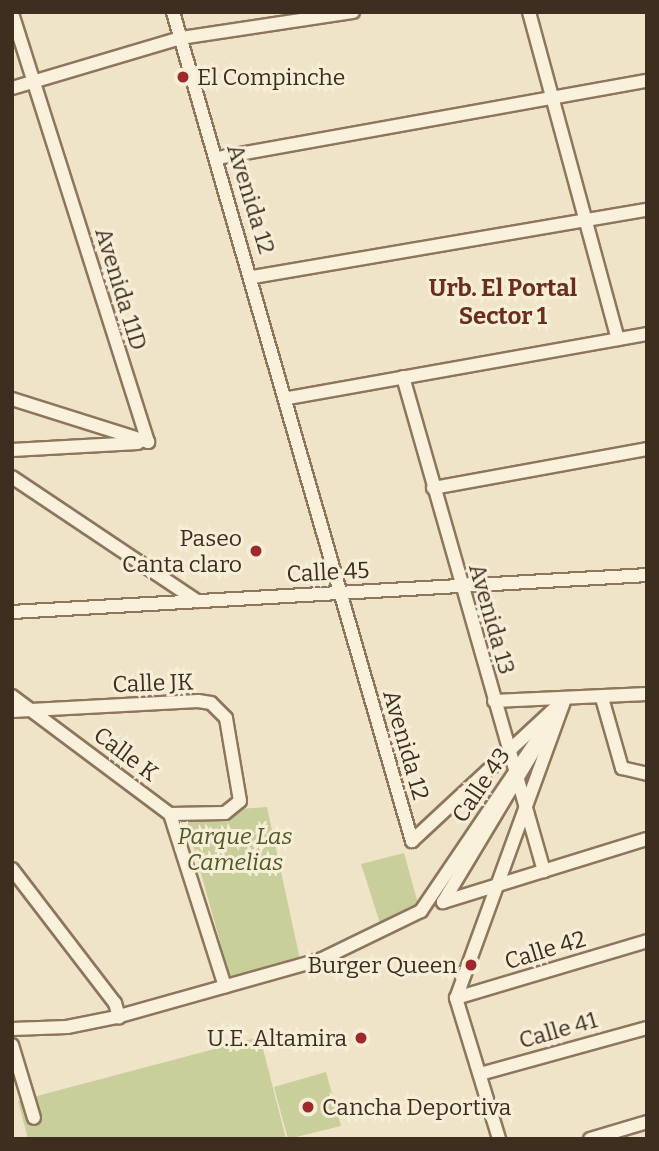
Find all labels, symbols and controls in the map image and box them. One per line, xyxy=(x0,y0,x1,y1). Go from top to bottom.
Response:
place label: El Compinche xyxy=(197,63,345,91)
marker: El Compinche xyxy=(175,69,191,85)
street label: Avenida 12 xyxy=(221,141,281,257)
street label: Avenida 11D xyxy=(89,224,153,354)
district label: Urb. El Portal Sector 1 xyxy=(429,275,577,331)
place label: Paseo Canta claro xyxy=(122,524,242,578)
marker: Paseo Canta claro xyxy=(248,543,264,559)
street label: Calle 45 xyxy=(286,556,370,588)
street label: Avenida 13 xyxy=(463,560,521,678)
street label: Calle JK xyxy=(112,668,194,698)
street label: Avenida 12 xyxy=(377,687,435,803)
street label: Calle K xyxy=(88,721,164,787)
street label: Calle 43 xyxy=(446,743,516,827)
park label: Parque Las Camelias xyxy=(178,822,292,876)
street label: Calle 42 xyxy=(501,925,589,975)
place label: Burger Queen xyxy=(308,951,457,979)
marker: Burger Queen xyxy=(463,957,479,973)
street label: Calle 41 xyxy=(516,1006,600,1054)
place label: U.E. Altamira xyxy=(207,1024,347,1052)
marker: U.E. Altamira xyxy=(353,1030,369,1046)
place label: Cancha Deportiva xyxy=(322,1093,511,1121)
marker: Cancha Deportiva xyxy=(300,1099,316,1115)

